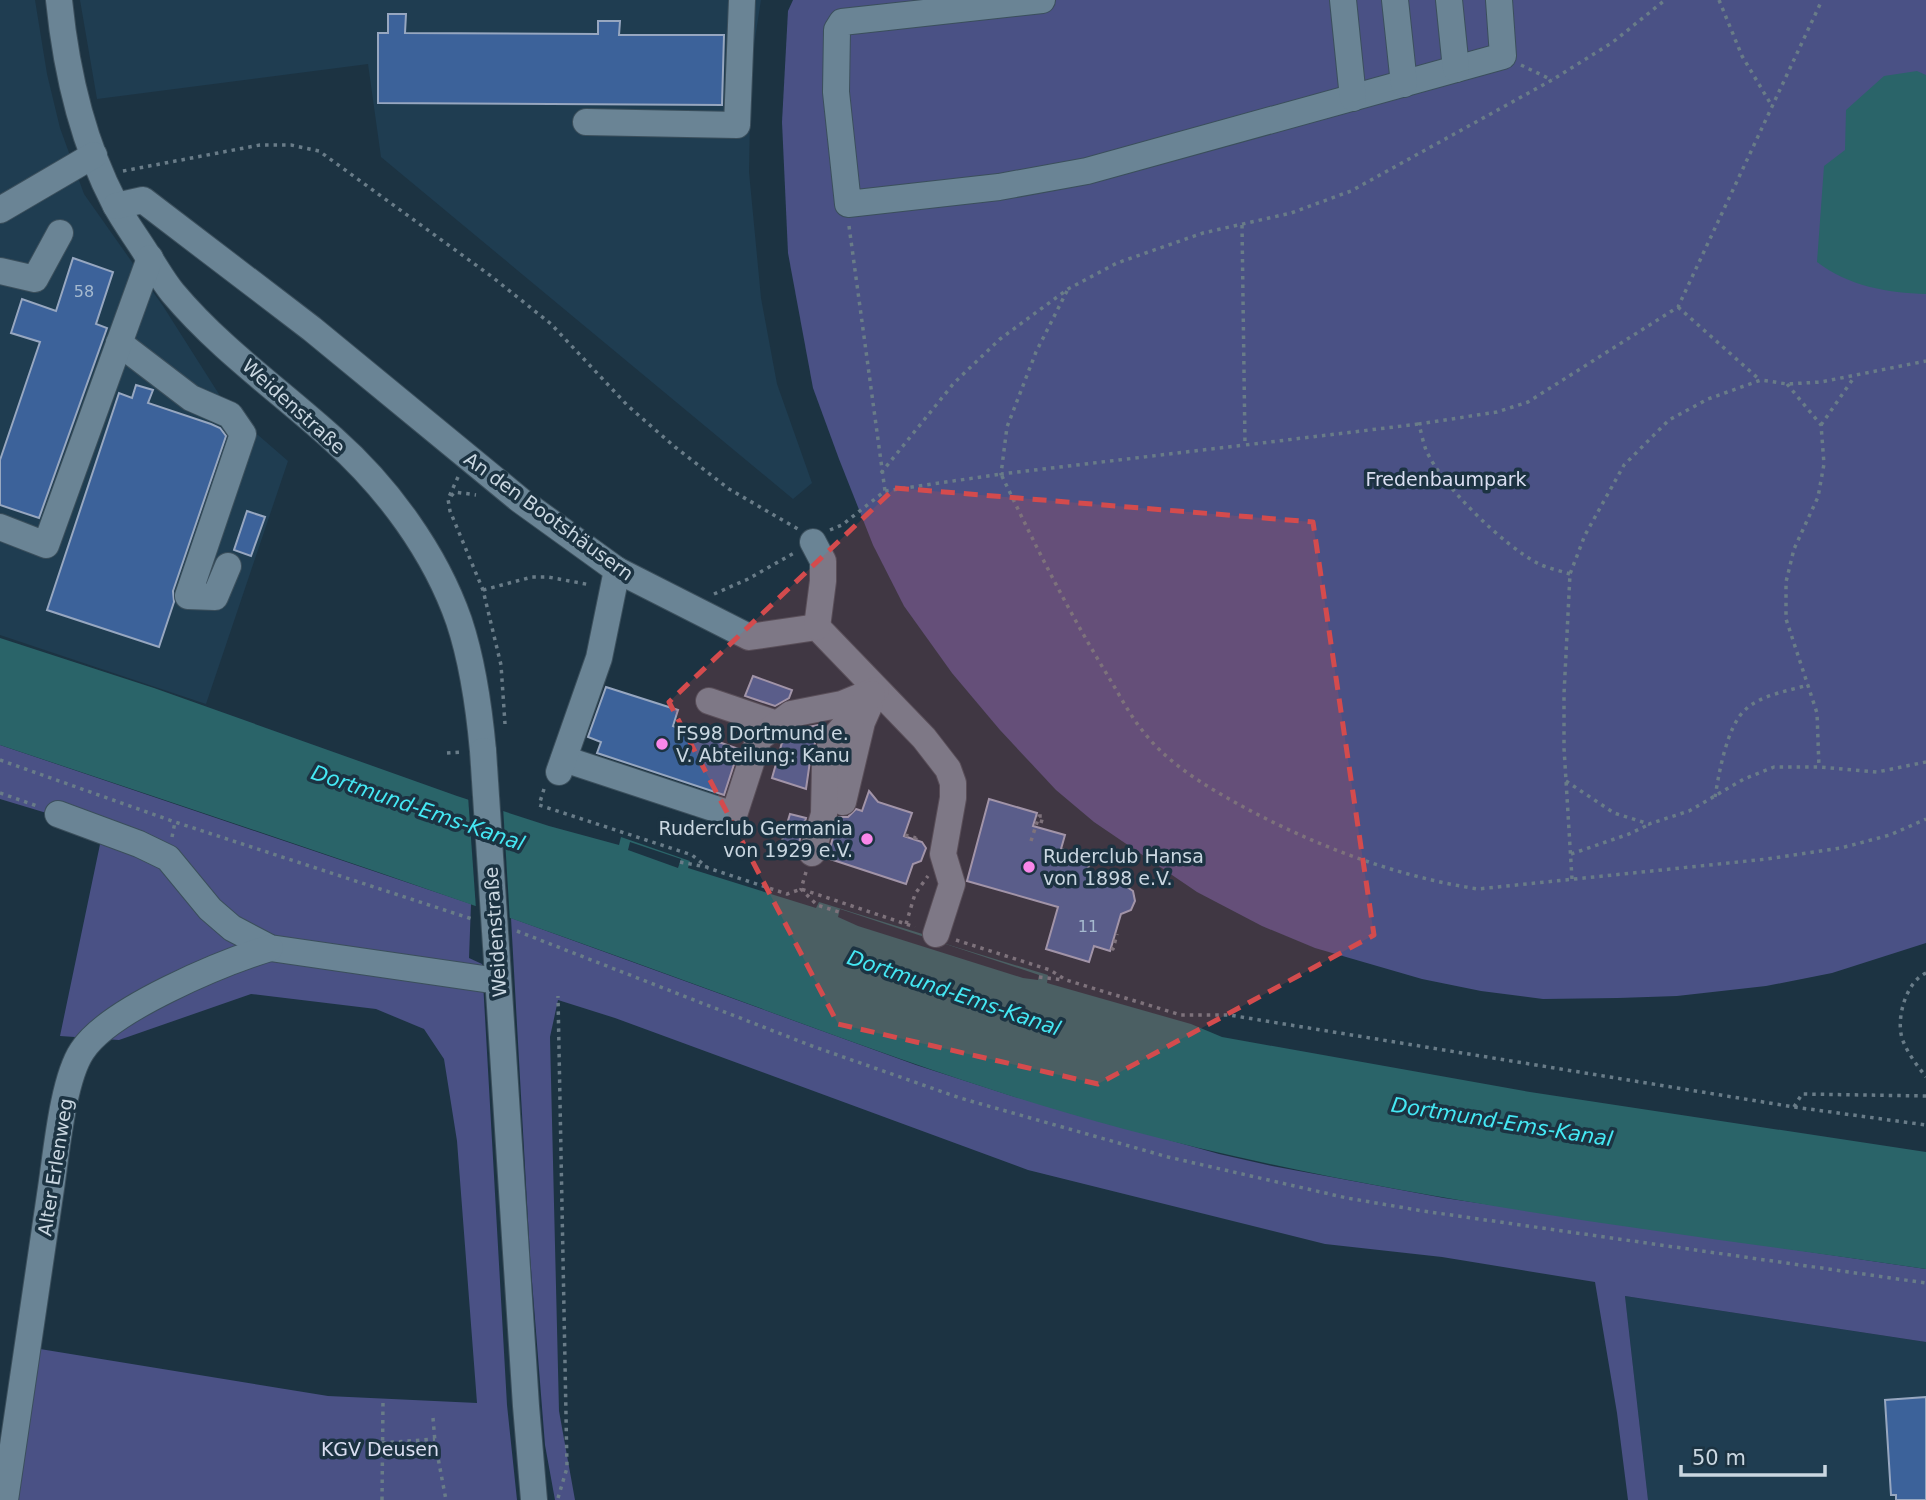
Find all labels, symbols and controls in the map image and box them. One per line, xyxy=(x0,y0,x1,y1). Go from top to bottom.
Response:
house number: 58 xyxy=(74,282,94,301)
street label: Weidenstraße xyxy=(238,354,350,458)
street label: An den Bootshäusern xyxy=(460,447,638,585)
park label: Fredenbaumpark xyxy=(1365,468,1527,490)
place label: FS98 Dortmund e. V. Abteilung: Kanu xyxy=(676,722,850,766)
marker: FS98 Dortmund e. V. Abteilung: Kanu xyxy=(654,736,670,752)
water label: Dortmund-Ems-Kanal xyxy=(308,760,528,856)
place label: Ruderclub Germania von 1929 e.V. xyxy=(659,817,853,861)
marker: Ruderclub Germania von 1929 e.V. xyxy=(859,831,875,847)
place label: Ruderclub Hansa von 1898 e.V. xyxy=(1043,845,1204,889)
marker: Ruderclub Hansa von 1898 e.V. xyxy=(1021,859,1037,875)
street label: Weidenstraße xyxy=(479,866,511,998)
house number: 11 xyxy=(1078,917,1098,936)
water label: Dortmund-Ems-Kanal xyxy=(844,945,1064,1041)
water label: Dortmund-Ems-Kanal xyxy=(1389,1093,1615,1151)
street label: Alter Erlenweg xyxy=(33,1096,77,1238)
scale bar xyxy=(1681,1434,1825,1478)
park label: KGV Deusen xyxy=(321,1438,439,1460)
text: 50 m xyxy=(1692,1446,1746,1470)

